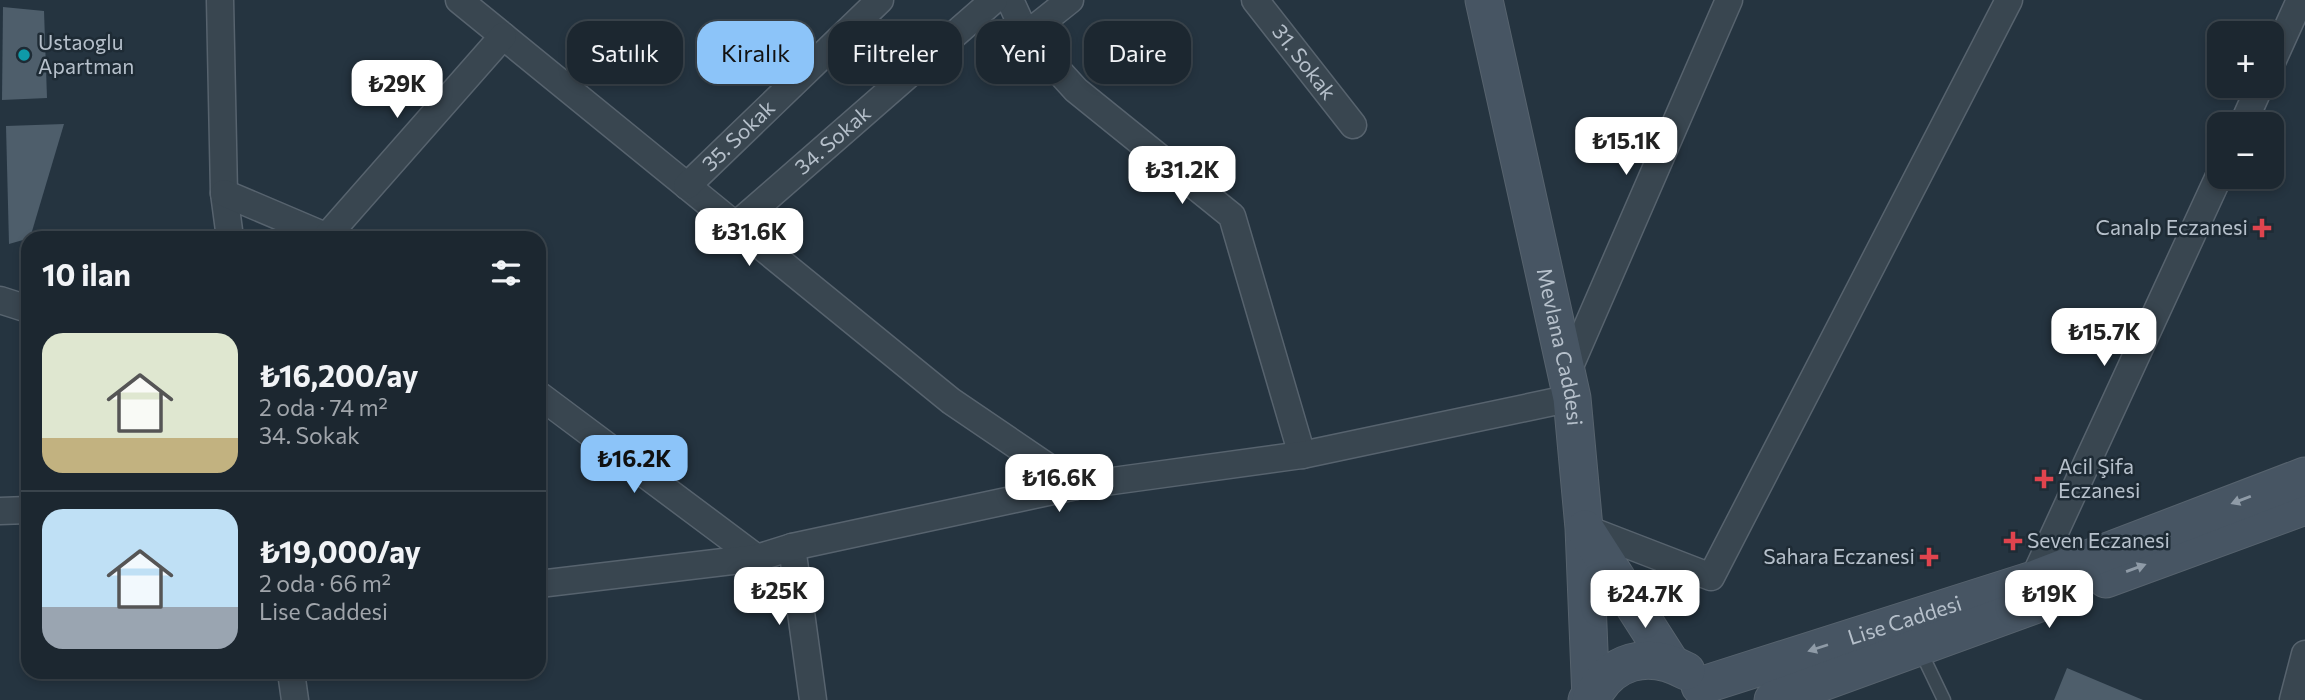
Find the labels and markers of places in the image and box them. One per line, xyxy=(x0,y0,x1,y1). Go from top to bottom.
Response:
place label: Ustaoglu Apartman xyxy=(38,29,134,78)
marker: Ustaoglu Apartman xyxy=(16,47,32,63)
pin: ₺29K xyxy=(356,60,438,120)
pin: ₺15.1K xyxy=(1569,118,1683,177)
pin: ₺31.2K xyxy=(1125,146,1239,206)
pin: ₺31.6K xyxy=(692,208,806,268)
place label: Canalp Eczanesi xyxy=(2096,214,2248,239)
marker: Canalp Eczanesi xyxy=(2254,220,2270,236)
pin: ₺15.7K xyxy=(2047,308,2161,368)
pin: ₺16.2K xyxy=(577,435,691,495)
place label: Acil Şifa Eczanesi xyxy=(2058,453,2140,502)
pin: ₺16.6K xyxy=(1002,454,1116,514)
marker: Acil Şifa Eczanesi xyxy=(2036,471,2052,487)
place label: Seven Eczanesi xyxy=(2027,527,2170,552)
marker: Seven Eczanesi xyxy=(2005,533,2021,549)
place label: Sahara Eczanesi xyxy=(1763,543,1915,568)
marker: Sahara Eczanesi xyxy=(1921,549,1937,565)
pin: ₺25K xyxy=(738,568,820,627)
pin: ₺24.7K xyxy=(1588,570,1702,630)
pin: ₺19K xyxy=(2008,570,2090,630)

